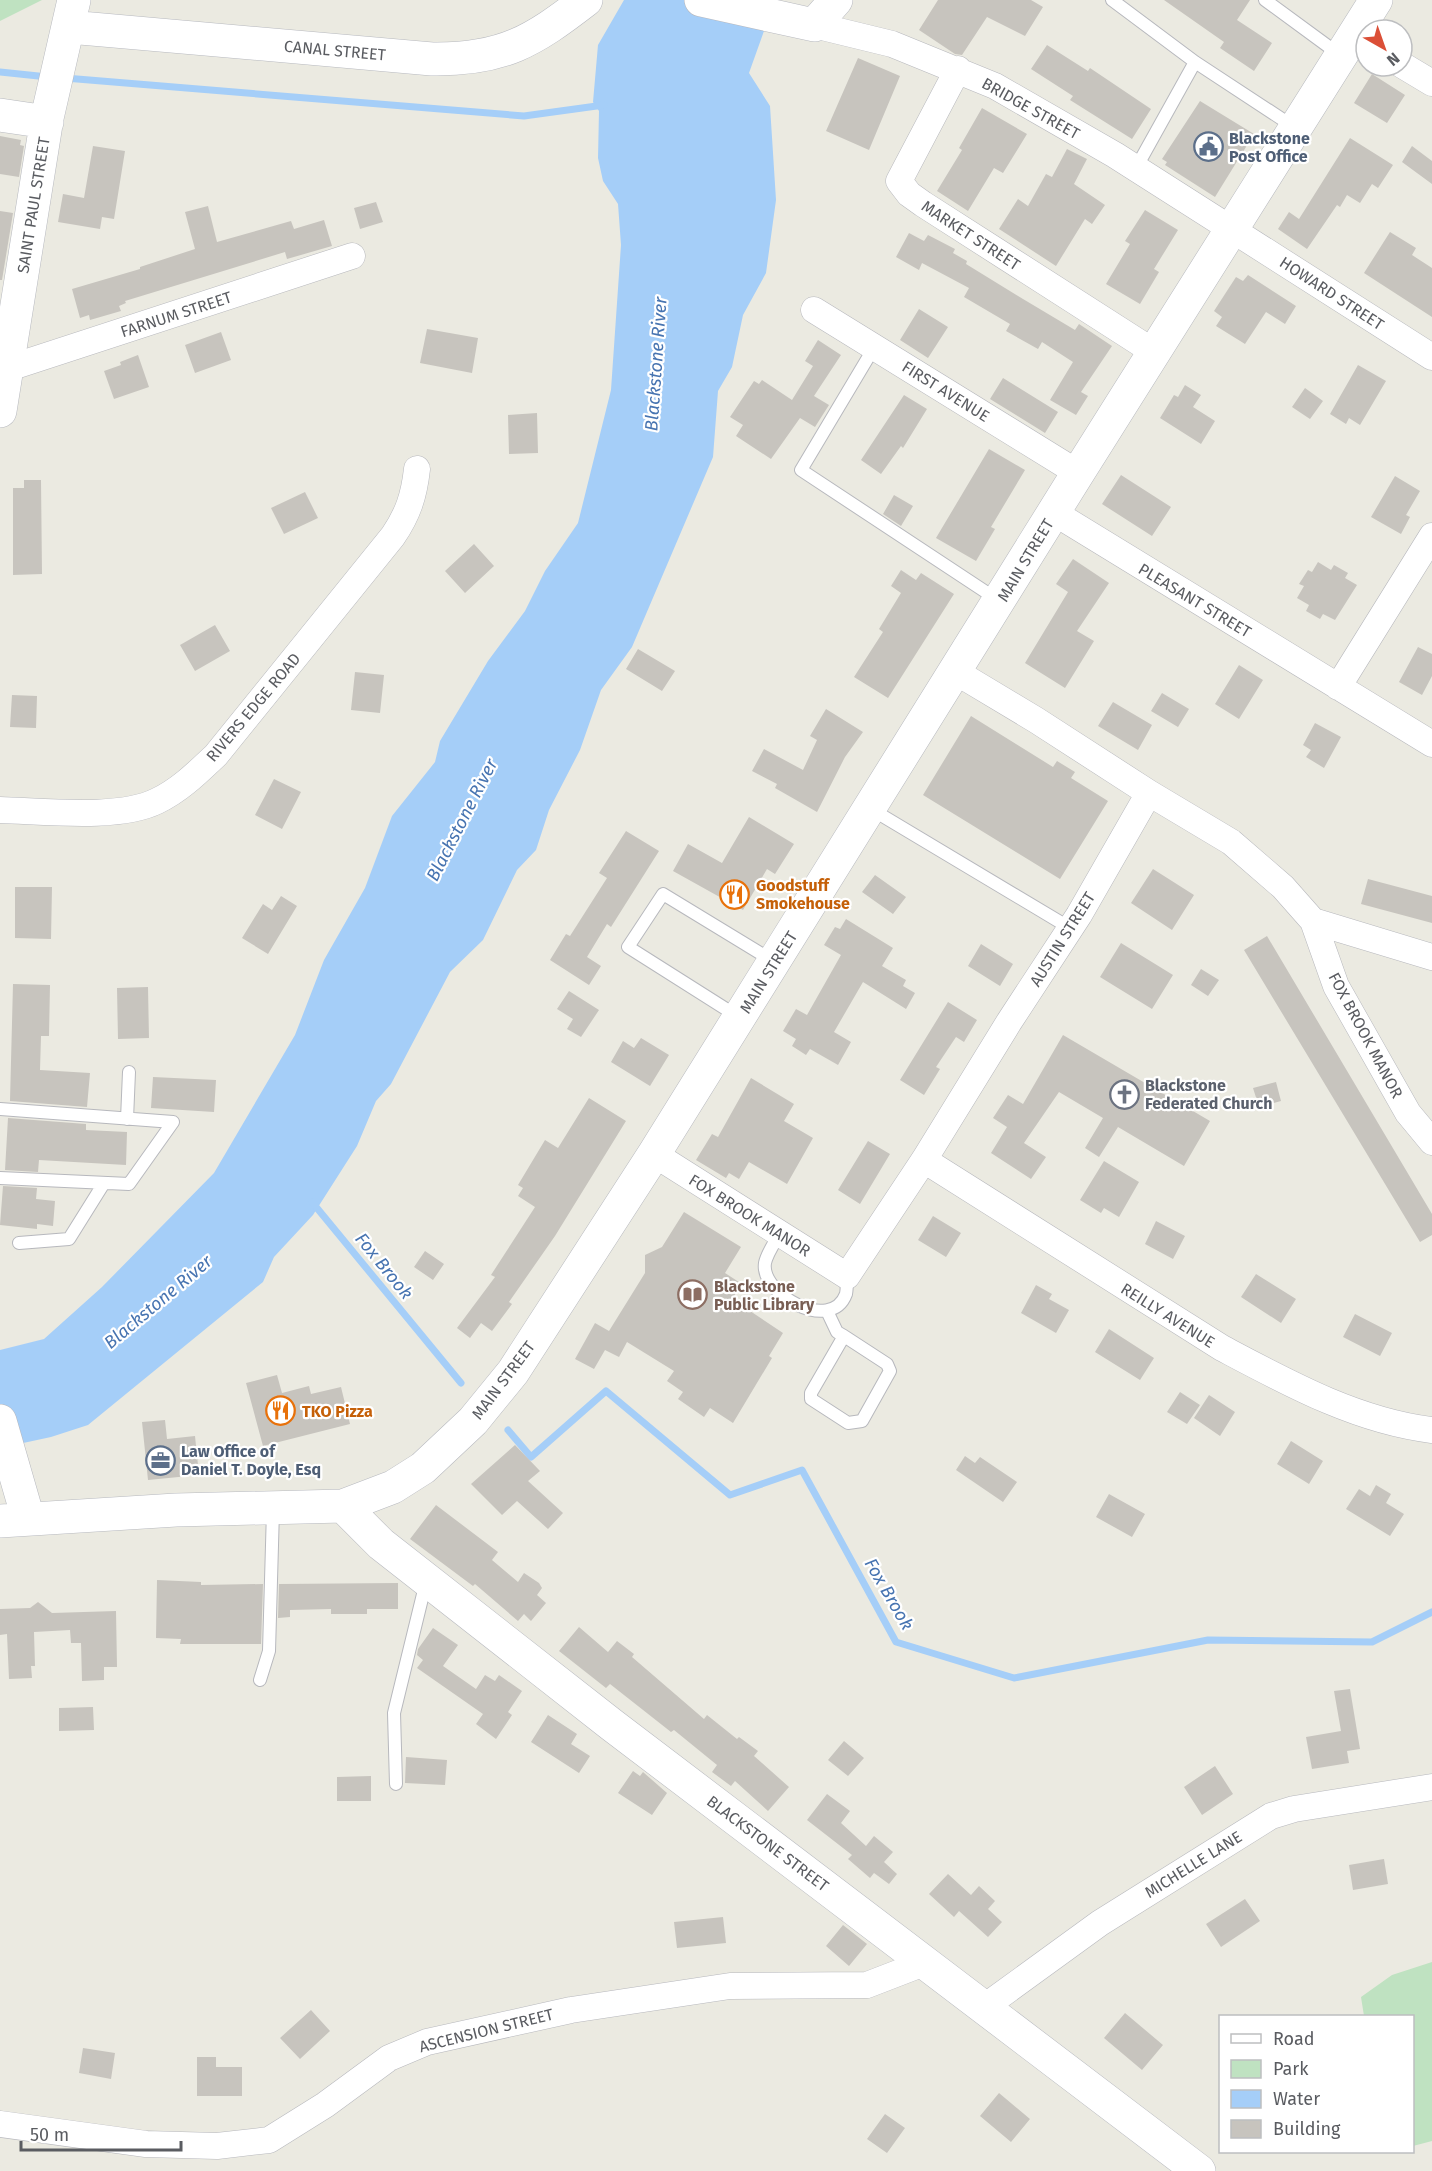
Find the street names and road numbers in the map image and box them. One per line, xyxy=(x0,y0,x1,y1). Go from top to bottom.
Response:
street label: CANAL STREET xyxy=(283,37,387,64)
street label: BRIDGE STREET xyxy=(978,74,1084,144)
street label: SAINT PAUL STREET xyxy=(13,135,54,275)
street label: MARKET STREET xyxy=(918,197,1024,275)
street label: HOWARD STREET xyxy=(1276,253,1388,335)
street label: FARNUM STREET xyxy=(118,287,235,341)
street label: FIRST AVENUE xyxy=(899,357,993,426)
street label: MAIN STREET xyxy=(993,515,1058,605)
street label: PLEASANT STREET xyxy=(1135,559,1255,642)
street label: RIVERS EDGE ROAD xyxy=(202,649,304,766)
street label: AUSTIN STREET xyxy=(1026,888,1099,990)
street label: MAIN STREET xyxy=(736,927,802,1017)
street label: FOX BROOK MANOR xyxy=(1324,969,1407,1102)
street label: FOX BROOK MANOR xyxy=(685,1170,814,1261)
street label: REILLY AVENUE xyxy=(1117,1279,1218,1352)
street label: MAIN STREET xyxy=(468,1337,539,1423)
street label: BLACKSTONE STREET xyxy=(703,1791,833,1896)
street label: MICHELLE LANE xyxy=(1141,1827,1245,1902)
street label: ASCENSION STREET xyxy=(417,2004,556,2056)

